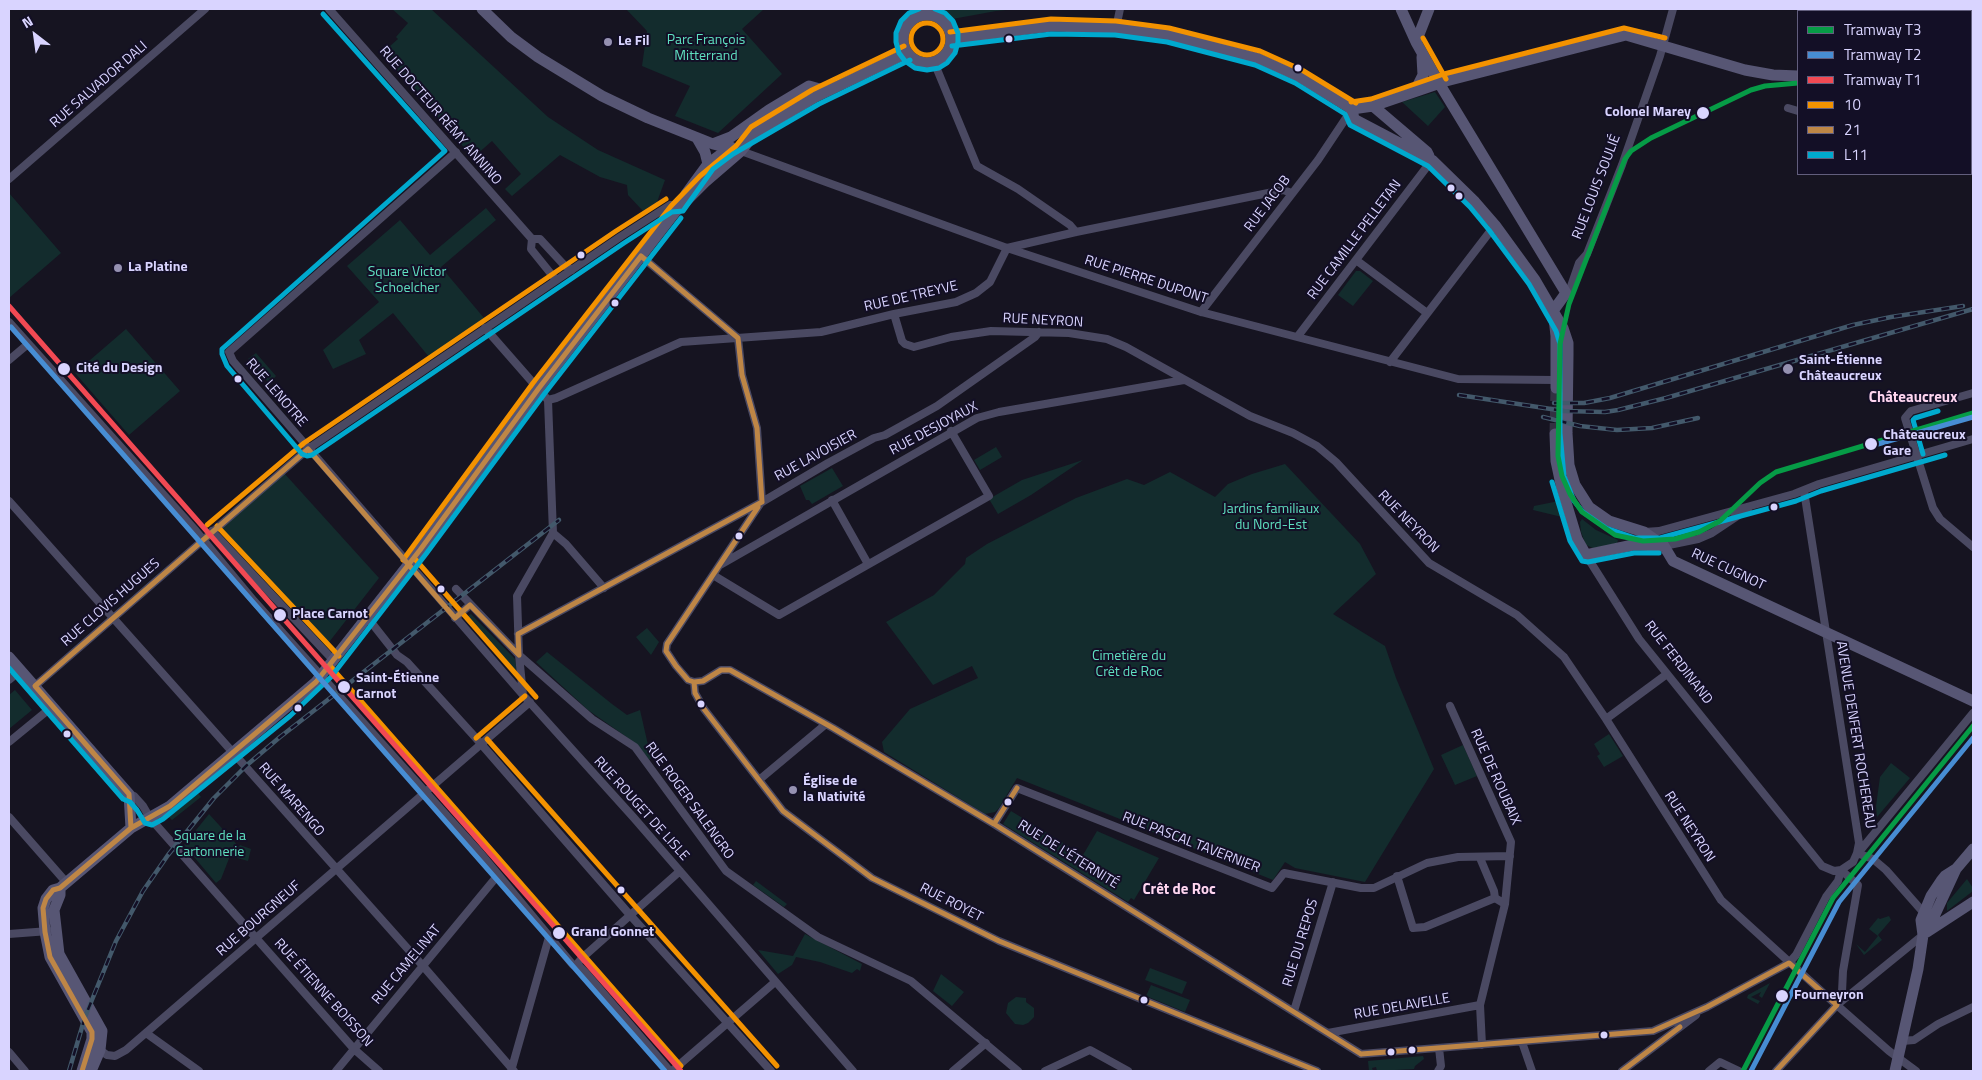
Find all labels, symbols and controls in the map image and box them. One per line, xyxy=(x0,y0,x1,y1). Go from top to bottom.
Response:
north arrow xyxy=(10,10,60,60)
text: N xyxy=(18,10,37,33)
legend xyxy=(1797,10,1972,175)
text: Tramway T3 xyxy=(1844,18,1921,41)
park label: Parc François Mitterrand xyxy=(667,33,745,65)
place label: Le Fil xyxy=(618,34,650,50)
unlabelled marker xyxy=(1004,34,1014,44)
marker: Le Fil xyxy=(602,36,614,48)
street label: RUE SALVADOR DALI xyxy=(47,38,151,132)
street label: RUE DOCTEUR RÉMY ANNINO xyxy=(375,43,505,189)
text: Tramway T2 xyxy=(1844,43,1921,66)
unlabelled marker xyxy=(1293,63,1303,73)
text: Tramway T1 xyxy=(1844,68,1921,91)
text: 10 xyxy=(1844,93,1861,116)
place label: Colonel Marey xyxy=(1605,105,1691,121)
marker: Colonel Marey xyxy=(1695,105,1711,121)
text: 21 xyxy=(1844,118,1861,141)
street label: RUE LOUIS SOULIÉ xyxy=(1569,132,1625,242)
text: L11 xyxy=(1844,143,1868,166)
street label: RUE JACOB xyxy=(1241,173,1295,235)
street label: RUE CAMILLE PELLETAN xyxy=(1304,177,1406,303)
unlabelled marker xyxy=(1446,183,1456,193)
unlabelled marker xyxy=(1454,191,1464,201)
unlabelled marker xyxy=(576,250,586,260)
street label: RUE PIERRE DUPONT xyxy=(1082,252,1210,308)
place label: La Platine xyxy=(128,260,188,276)
marker: La Platine xyxy=(112,262,124,274)
park label: Square Victor Schoelcher xyxy=(368,265,446,298)
street label: RUE DE TREYVE xyxy=(863,278,959,316)
unlabelled marker xyxy=(610,298,620,308)
street label: RUE NEYRON xyxy=(1002,311,1084,331)
place label: Saint-Étienne Châteaucreux xyxy=(1799,353,1882,386)
street label: RUE LENOTRE xyxy=(242,355,310,431)
marker: Cité du Design xyxy=(56,361,72,377)
place label: Cité du Design xyxy=(76,361,163,377)
marker: Saint-Étienne Châteaucreux xyxy=(1781,362,1795,376)
unlabelled marker xyxy=(233,374,243,384)
district label: Châteaucreux xyxy=(1869,389,1957,407)
street label: RUE DESJOYAUX xyxy=(887,399,981,459)
street label: RUE LAVOISIER xyxy=(772,427,860,485)
place label: Châteaucreux Gare xyxy=(1883,428,1966,461)
marker: Châteaucreux Gare xyxy=(1863,436,1879,452)
street label: RUE NEYRON xyxy=(1374,487,1442,557)
park label: Jardins familiaux du Nord-Est xyxy=(1223,502,1319,534)
unlabelled marker xyxy=(1769,502,1779,512)
unlabelled marker xyxy=(734,531,744,541)
street label: RUE CUGNOT xyxy=(1688,546,1768,594)
street label: RUE CLOVIS HUGUES xyxy=(58,556,164,650)
unlabelled marker xyxy=(436,584,446,594)
marker: Place Carnot xyxy=(272,607,288,623)
place label: Place Carnot xyxy=(292,607,368,623)
street label: RUE FERDINAND xyxy=(1640,618,1716,708)
street label: AVENUE DENFERT ROCHEREAU xyxy=(1832,640,1878,830)
park label: Cimetière du Crêt de Roc xyxy=(1092,649,1166,682)
place label: Saint-Étienne Carnot xyxy=(356,671,439,704)
marker: Saint-Étienne Carnot xyxy=(336,679,352,695)
unlabelled marker xyxy=(696,699,706,709)
unlabelled marker xyxy=(293,703,303,713)
street label: RUE DE ROUBAIX xyxy=(1466,726,1524,828)
unlabelled marker xyxy=(62,729,72,739)
street label: RUE ROGER SALENGRO xyxy=(641,739,737,863)
street label: RUE ROUGET DE LISLE xyxy=(590,754,692,864)
street label: RUE MARENGO xyxy=(254,760,328,840)
place label: Église de la Nativité xyxy=(803,774,865,806)
marker: Église de la Nativité xyxy=(787,784,799,796)
street label: RUE NEYRON xyxy=(1660,789,1718,865)
unlabelled marker xyxy=(1003,797,1013,807)
street label: RUE PASCAL TAVERNIER xyxy=(1120,809,1262,877)
street label: RUE DE L'ÉTERNITÉ xyxy=(1014,817,1122,893)
park label: Square de la Cartonnerie xyxy=(174,829,246,862)
street label: RUE BOURGNEUF xyxy=(213,878,305,960)
street label: RUE ROYET xyxy=(917,880,985,926)
district label: Crêt de Roc xyxy=(1142,881,1216,899)
unlabelled marker xyxy=(616,885,626,895)
street label: RUE DU REPOS xyxy=(1280,897,1322,989)
street label: RUE CAMELINAT xyxy=(369,922,445,1008)
marker: Grand Gonnet xyxy=(551,925,567,941)
place label: Grand Gonnet xyxy=(571,925,654,941)
street label: RUE ÉTIENNE BOISSON xyxy=(270,935,376,1051)
marker: Fourneyron xyxy=(1774,988,1790,1004)
place label: Fourneyron xyxy=(1794,988,1864,1004)
street label: RUE DELAVELLE xyxy=(1353,990,1451,1024)
unlabelled marker xyxy=(1139,995,1149,1005)
unlabelled marker xyxy=(1599,1030,1609,1040)
unlabelled marker xyxy=(1407,1045,1417,1055)
unlabelled marker xyxy=(1386,1047,1396,1057)

